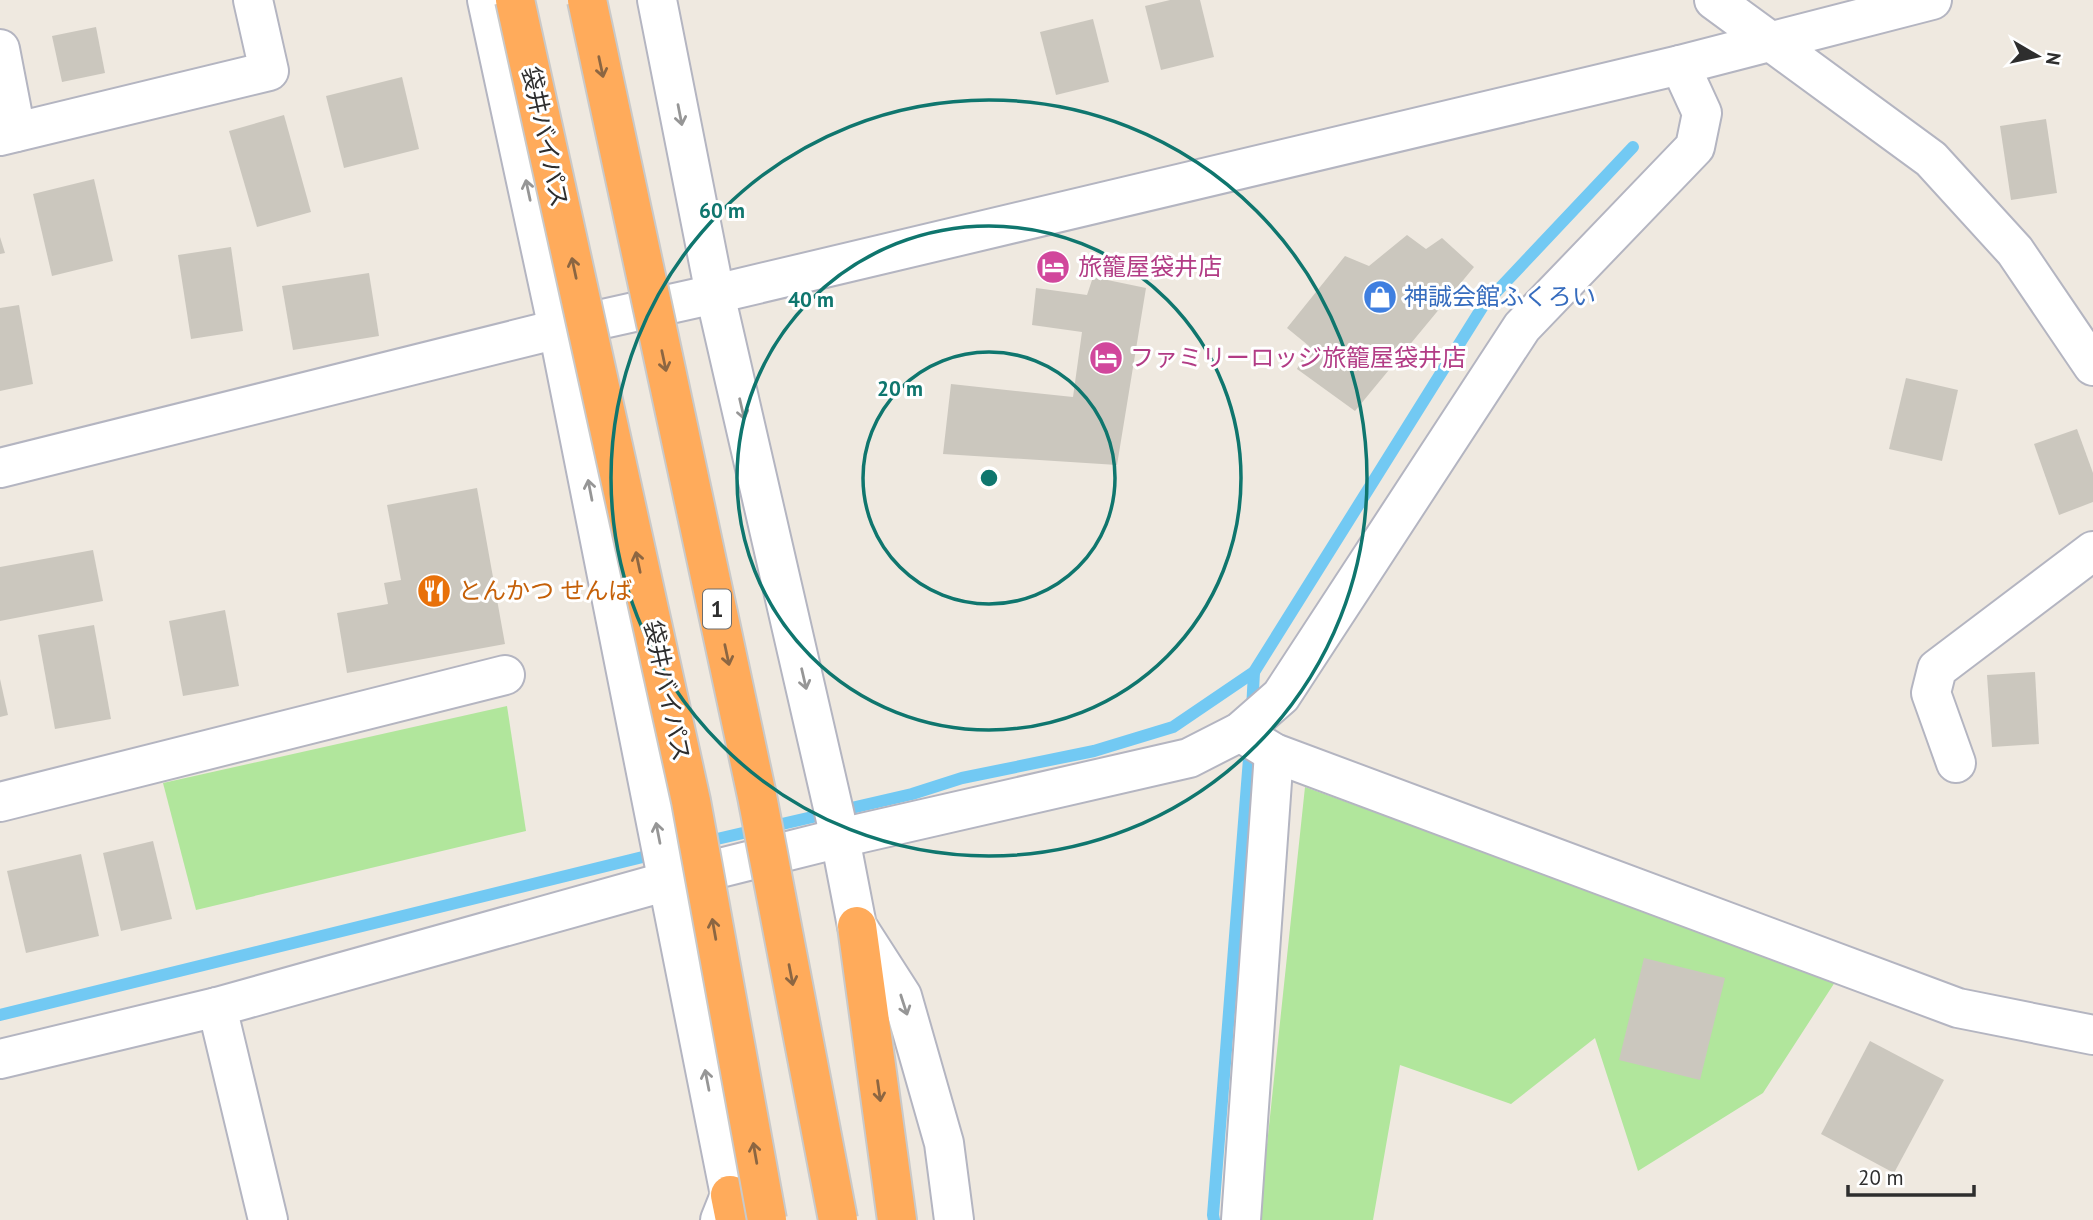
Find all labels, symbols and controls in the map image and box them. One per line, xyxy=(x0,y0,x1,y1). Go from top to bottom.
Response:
north arrow xyxy=(2002,21,2072,91)
text: N xyxy=(2041,51,2067,67)
one-way arrow xyxy=(595,55,609,78)
street label: 袋井バイパス xyxy=(515,63,576,210)
one-way arrow xyxy=(673,103,687,126)
one-way arrow xyxy=(520,179,534,202)
text: 60 m xyxy=(699,197,745,224)
hotel icon: 旅籠屋袋井店 xyxy=(1034,248,1072,286)
place label: 旅籠屋袋井店 xyxy=(1078,251,1222,282)
one-way arrow xyxy=(566,257,580,280)
shop icon: 神誠会館ふくろい xyxy=(1361,278,1399,316)
place label: 神誠会館ふくろい xyxy=(1404,281,1596,312)
text: 40 m xyxy=(788,286,834,313)
hotel icon: ファミリーロッジ旅籠屋袋井店 xyxy=(1087,339,1125,377)
place label: ファミリーロッジ旅籠屋袋井店 xyxy=(1130,342,1466,373)
one-way arrow xyxy=(658,349,672,372)
text: 20 m xyxy=(877,375,923,402)
one-way arrow xyxy=(736,397,749,420)
centre of rings xyxy=(977,466,1001,490)
one-way arrow xyxy=(582,479,596,502)
one-way arrow xyxy=(631,551,645,574)
restaurant icon: とんかつ せんば xyxy=(415,572,453,610)
place label: とんかつ せんば xyxy=(458,575,632,606)
road number: 1 xyxy=(703,590,731,628)
street label: 袋井バイパス xyxy=(637,617,698,764)
one-way arrow xyxy=(721,643,735,666)
one-way arrow xyxy=(798,667,811,690)
one-way arrow xyxy=(651,822,664,845)
one-way arrow xyxy=(707,918,720,941)
one-way arrow xyxy=(785,963,798,986)
one-way arrow xyxy=(899,994,912,1016)
one-way arrow xyxy=(700,1069,714,1092)
one-way arrow xyxy=(873,1079,886,1102)
one-way arrow xyxy=(748,1142,761,1165)
scale bar xyxy=(1848,1154,1974,1198)
text: 20 m xyxy=(1858,1164,1904,1191)

